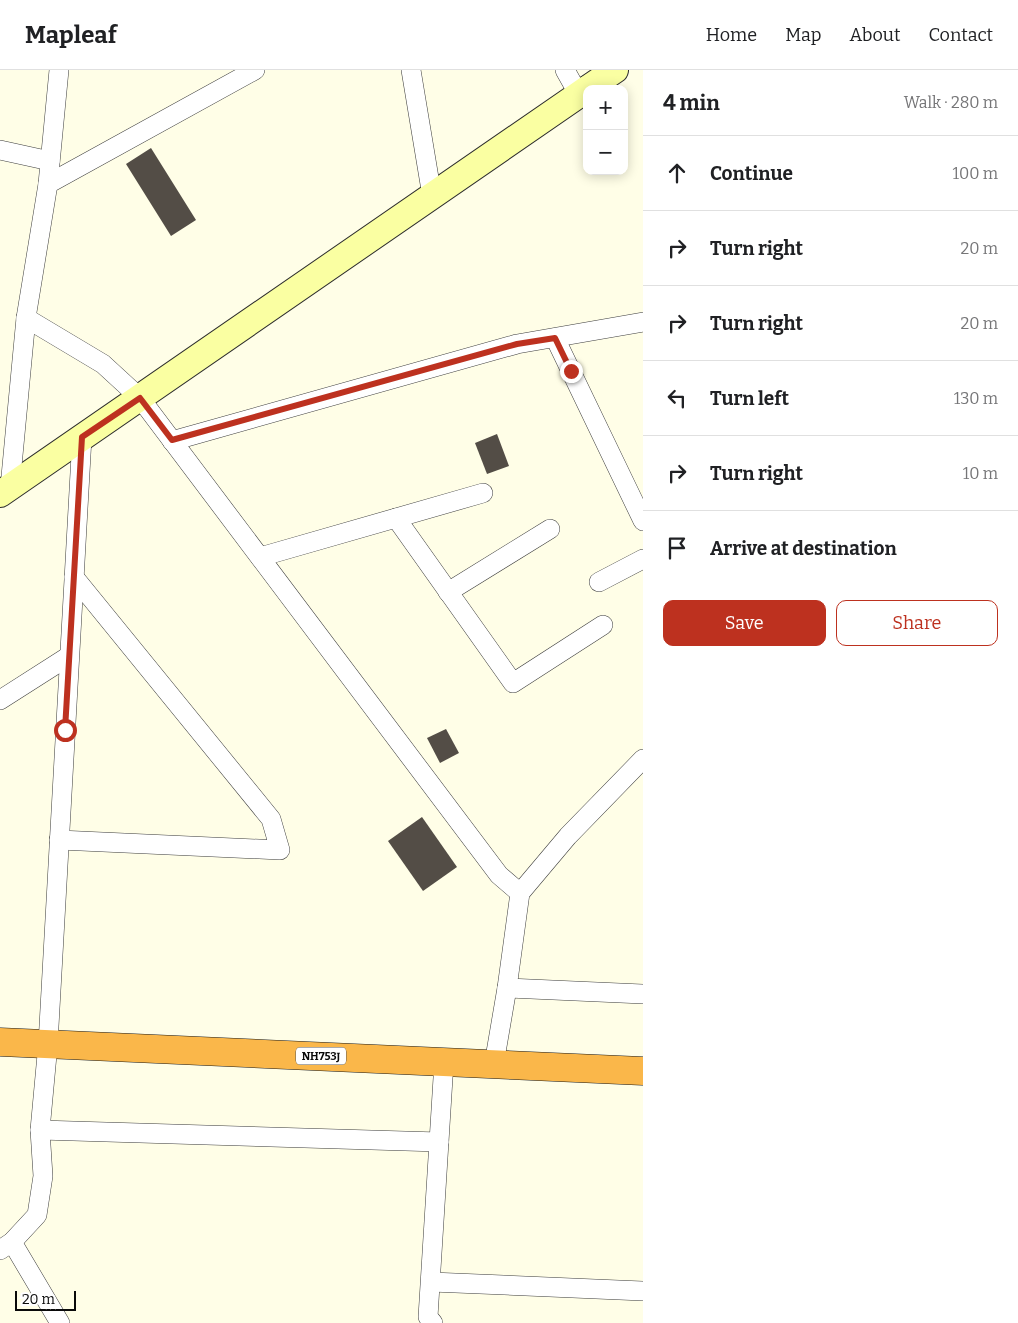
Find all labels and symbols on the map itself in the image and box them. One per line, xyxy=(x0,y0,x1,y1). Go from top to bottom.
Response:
route end xyxy=(560,360,583,383)
route start xyxy=(54,719,77,742)
road number: NH753J xyxy=(296,1048,346,1064)
scale bar xyxy=(15,1288,76,1311)

